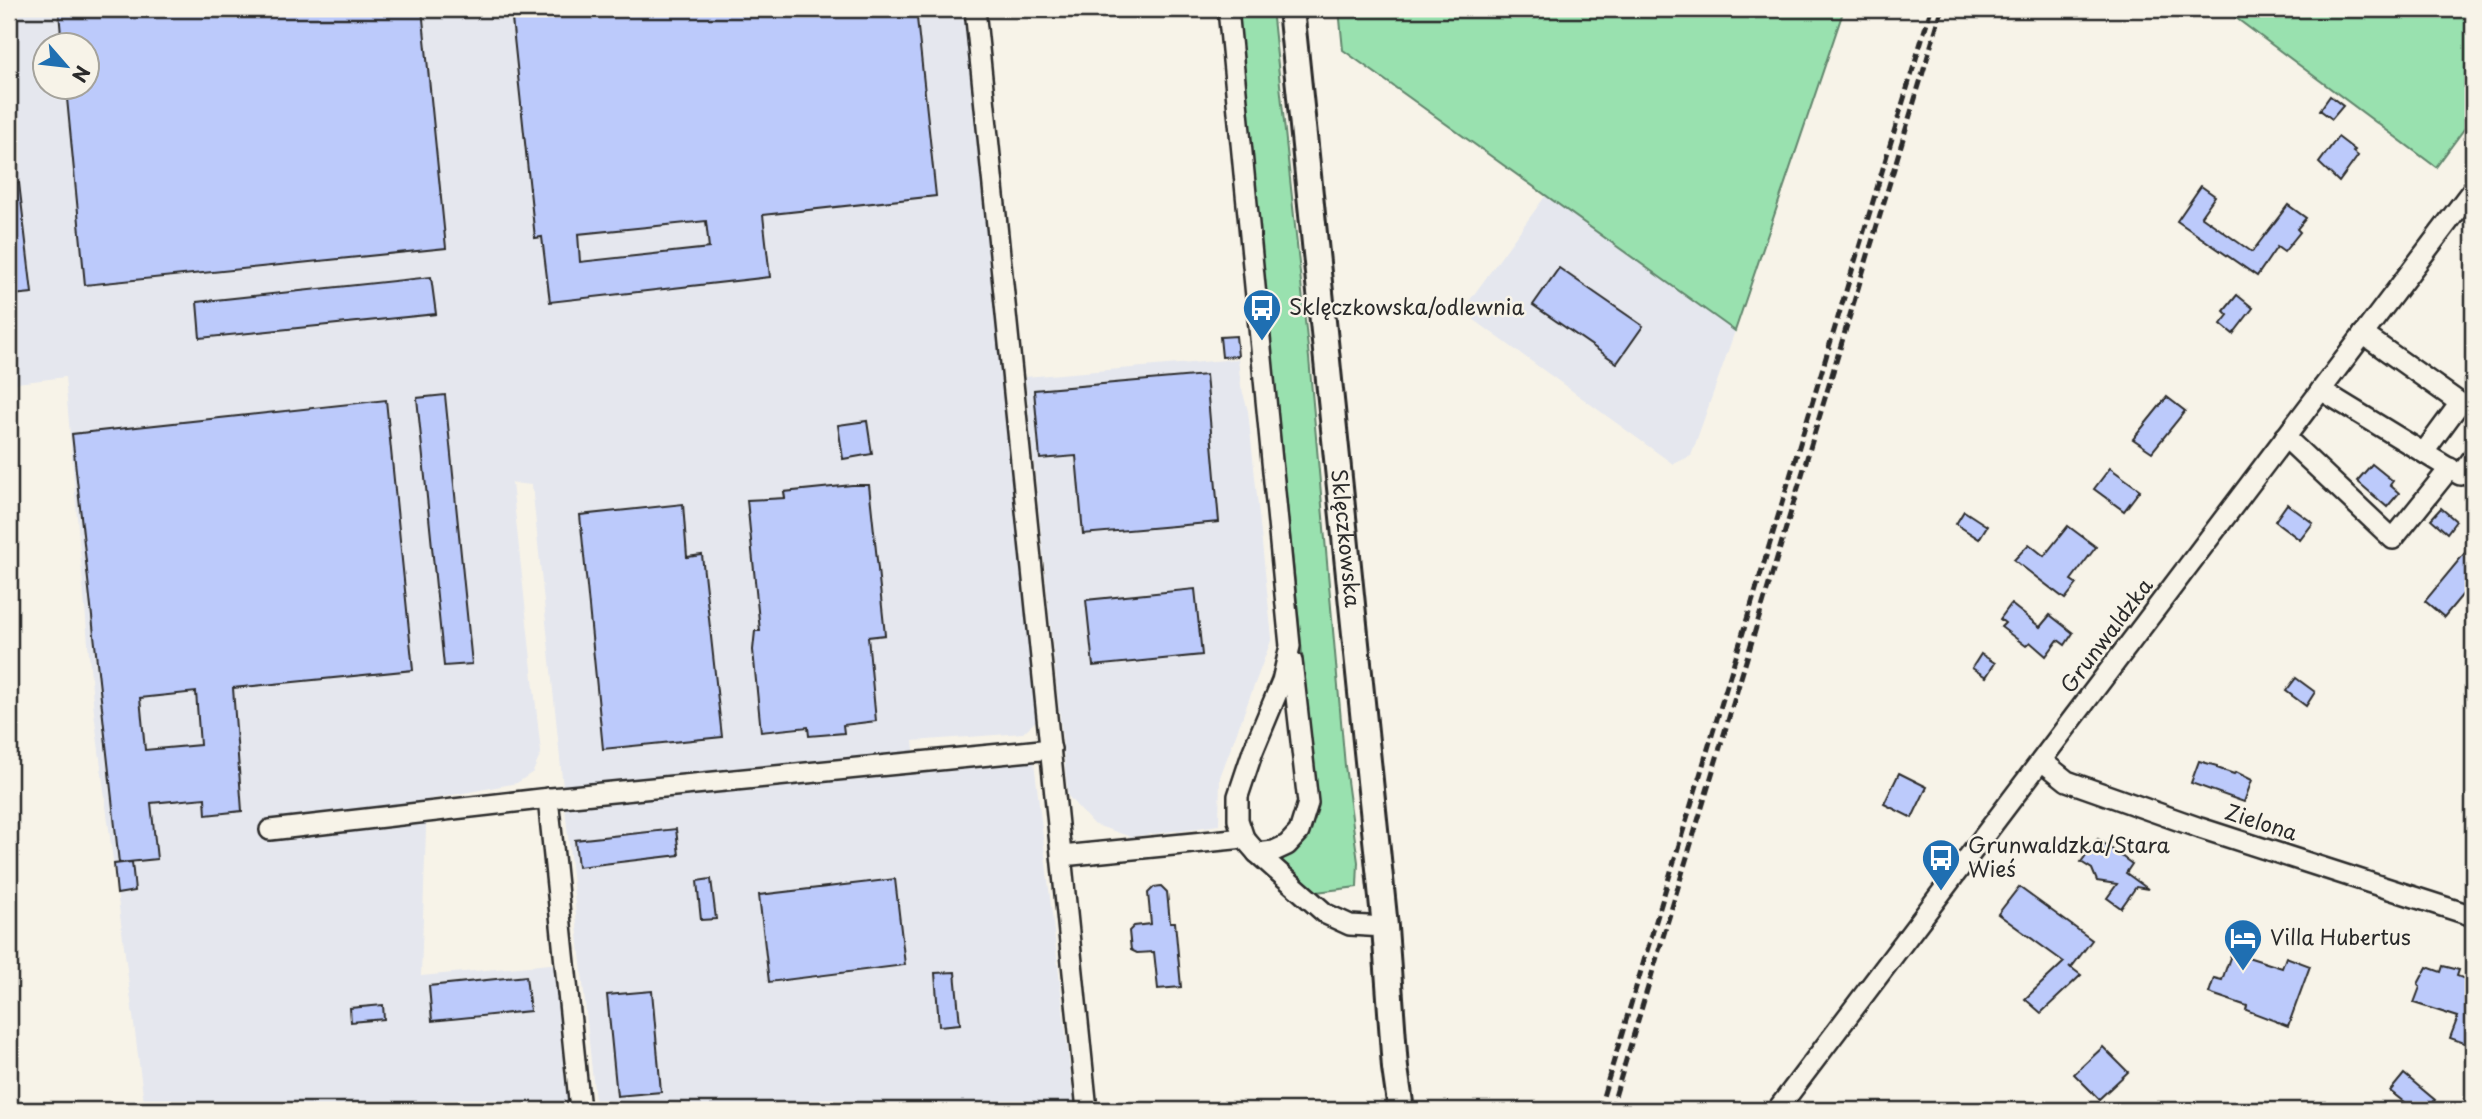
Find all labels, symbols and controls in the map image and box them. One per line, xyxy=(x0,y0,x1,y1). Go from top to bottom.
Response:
north arrow xyxy=(32,32,102,102)
text: N xyxy=(66,61,98,88)
bus stop icon: Sklęczkowska/odlewnia xyxy=(1241,287,1283,342)
place label: Sklęczkowska/odlewnia xyxy=(1289,290,1524,322)
street label: Sklęczkowska xyxy=(1324,467,1370,609)
street label: Grunwaldzka xyxy=(2051,571,2159,699)
street label: Zielona xyxy=(2221,794,2302,848)
place label: Grunwaldzka/Stara Wieś xyxy=(1968,828,2171,884)
bus stop icon: Grunwaldzka/Stara Wieś xyxy=(1920,837,1962,892)
hotel icon: Villa Hubertus xyxy=(2222,917,2264,972)
place label: Villa Hubertus xyxy=(2270,920,2411,952)

